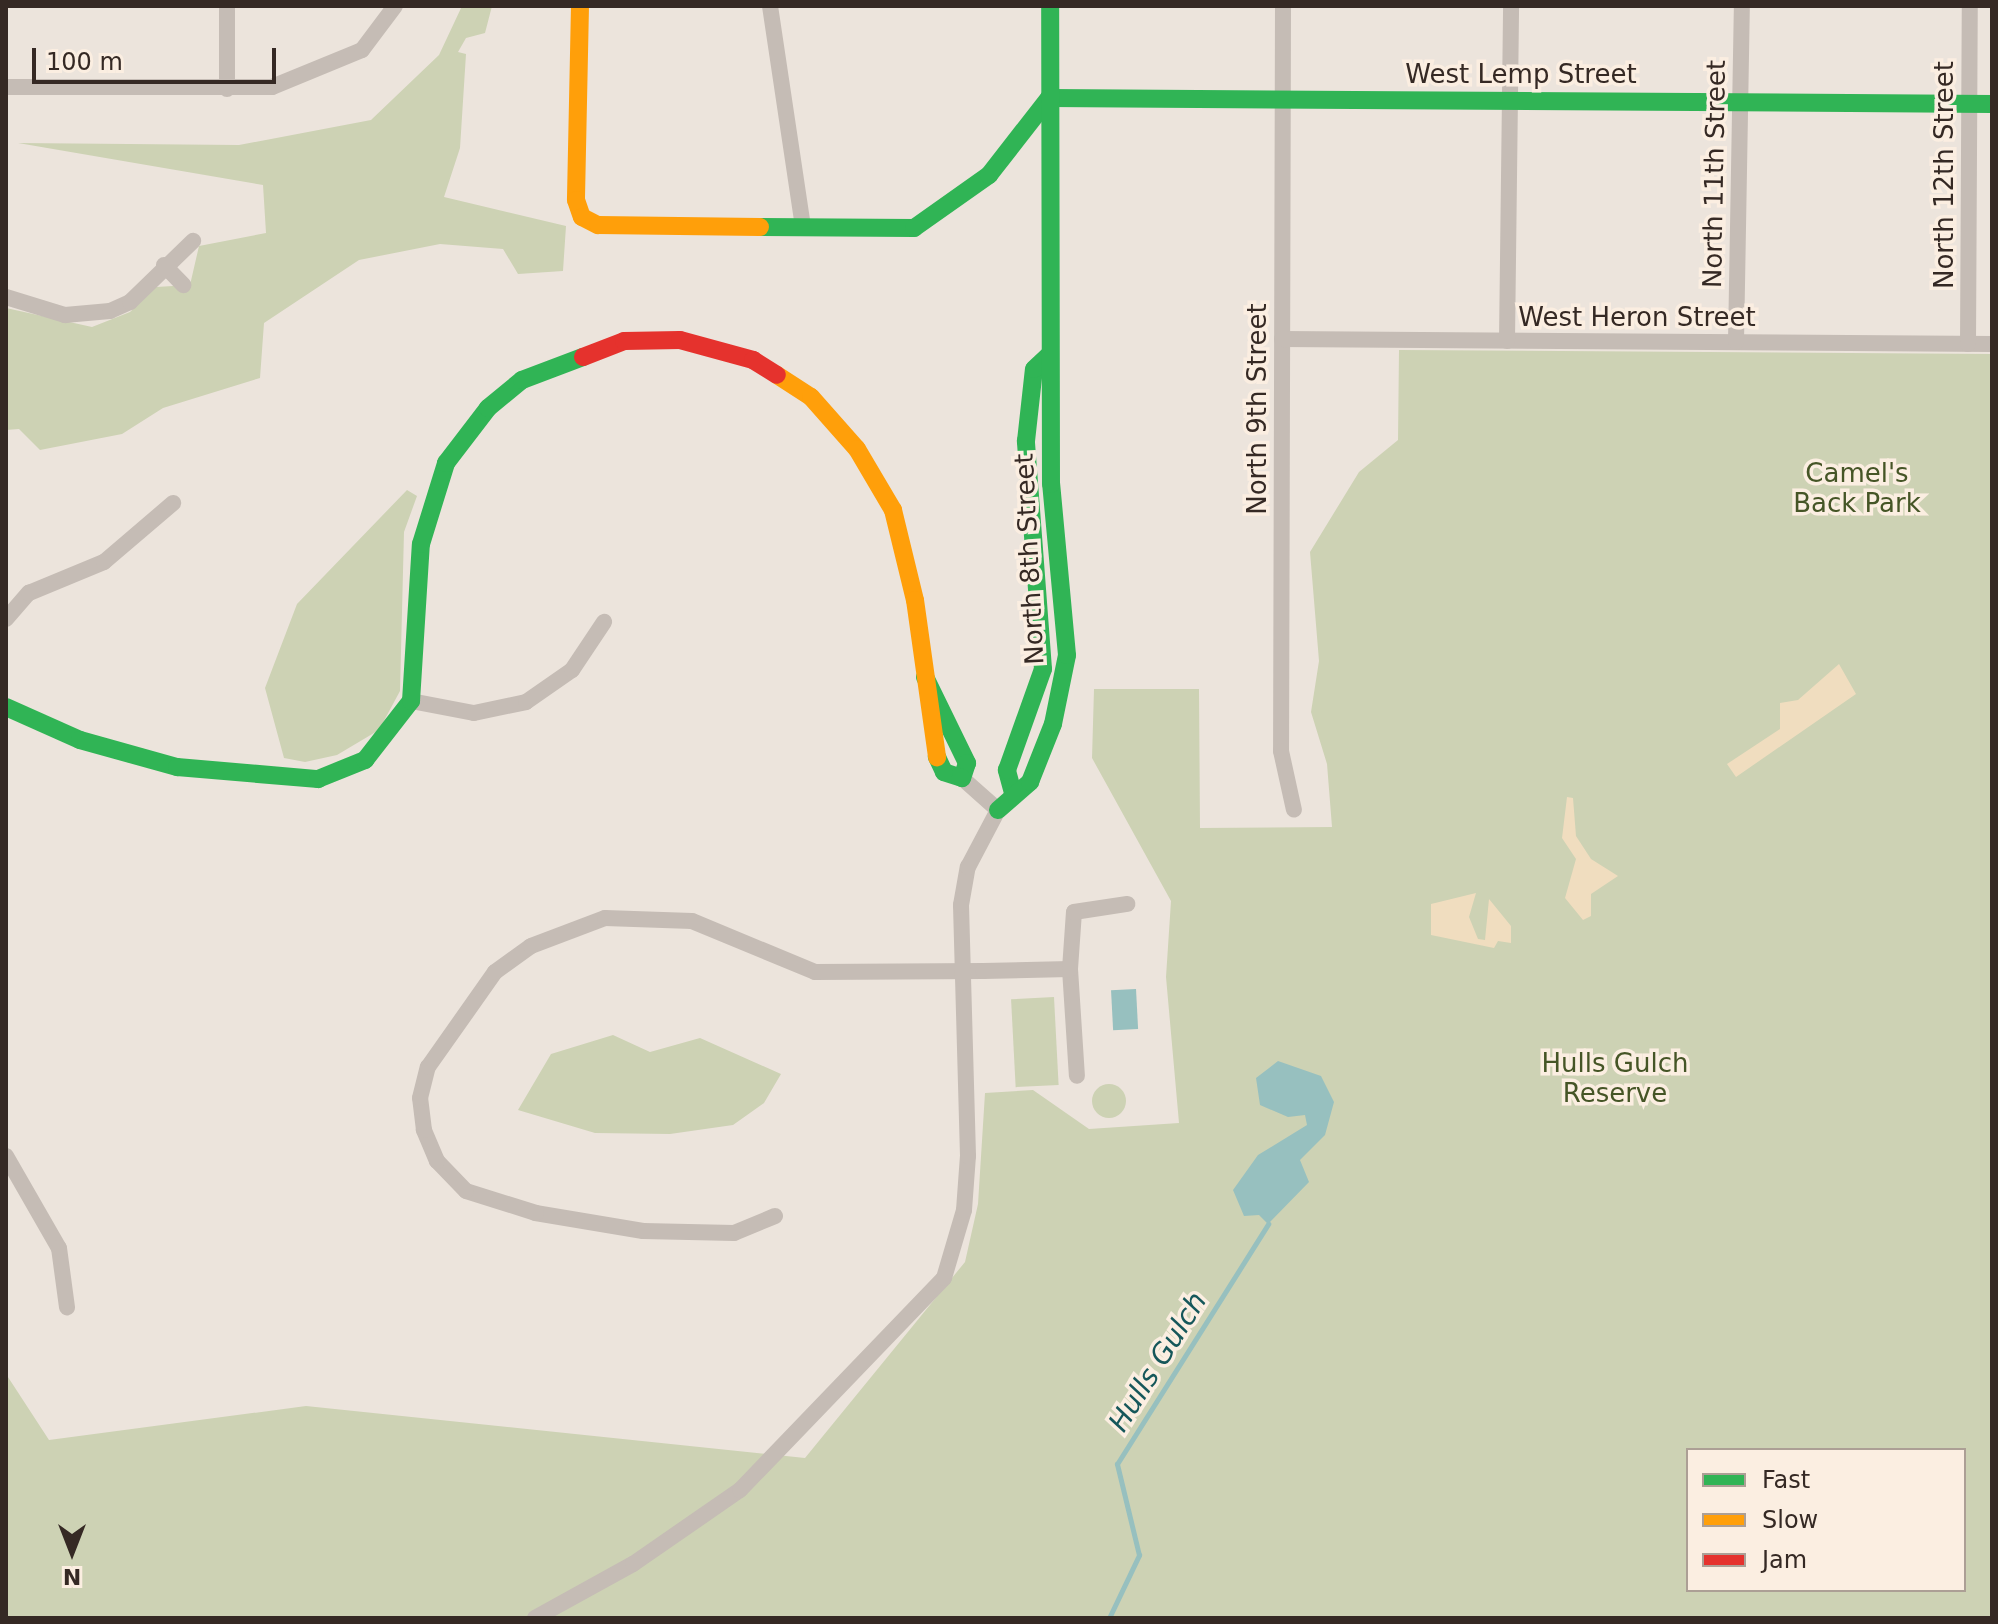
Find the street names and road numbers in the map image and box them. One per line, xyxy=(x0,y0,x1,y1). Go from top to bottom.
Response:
street label: West Lemp Street xyxy=(1405,59,1637,91)
street label: North 11th Street xyxy=(1697,60,1733,288)
street label: North 12th Street xyxy=(1929,61,1961,289)
street label: West Heron Street xyxy=(1518,302,1756,334)
street label: North 9th Street xyxy=(1242,303,1274,515)
street label: North 8th Street xyxy=(1009,453,1051,665)

